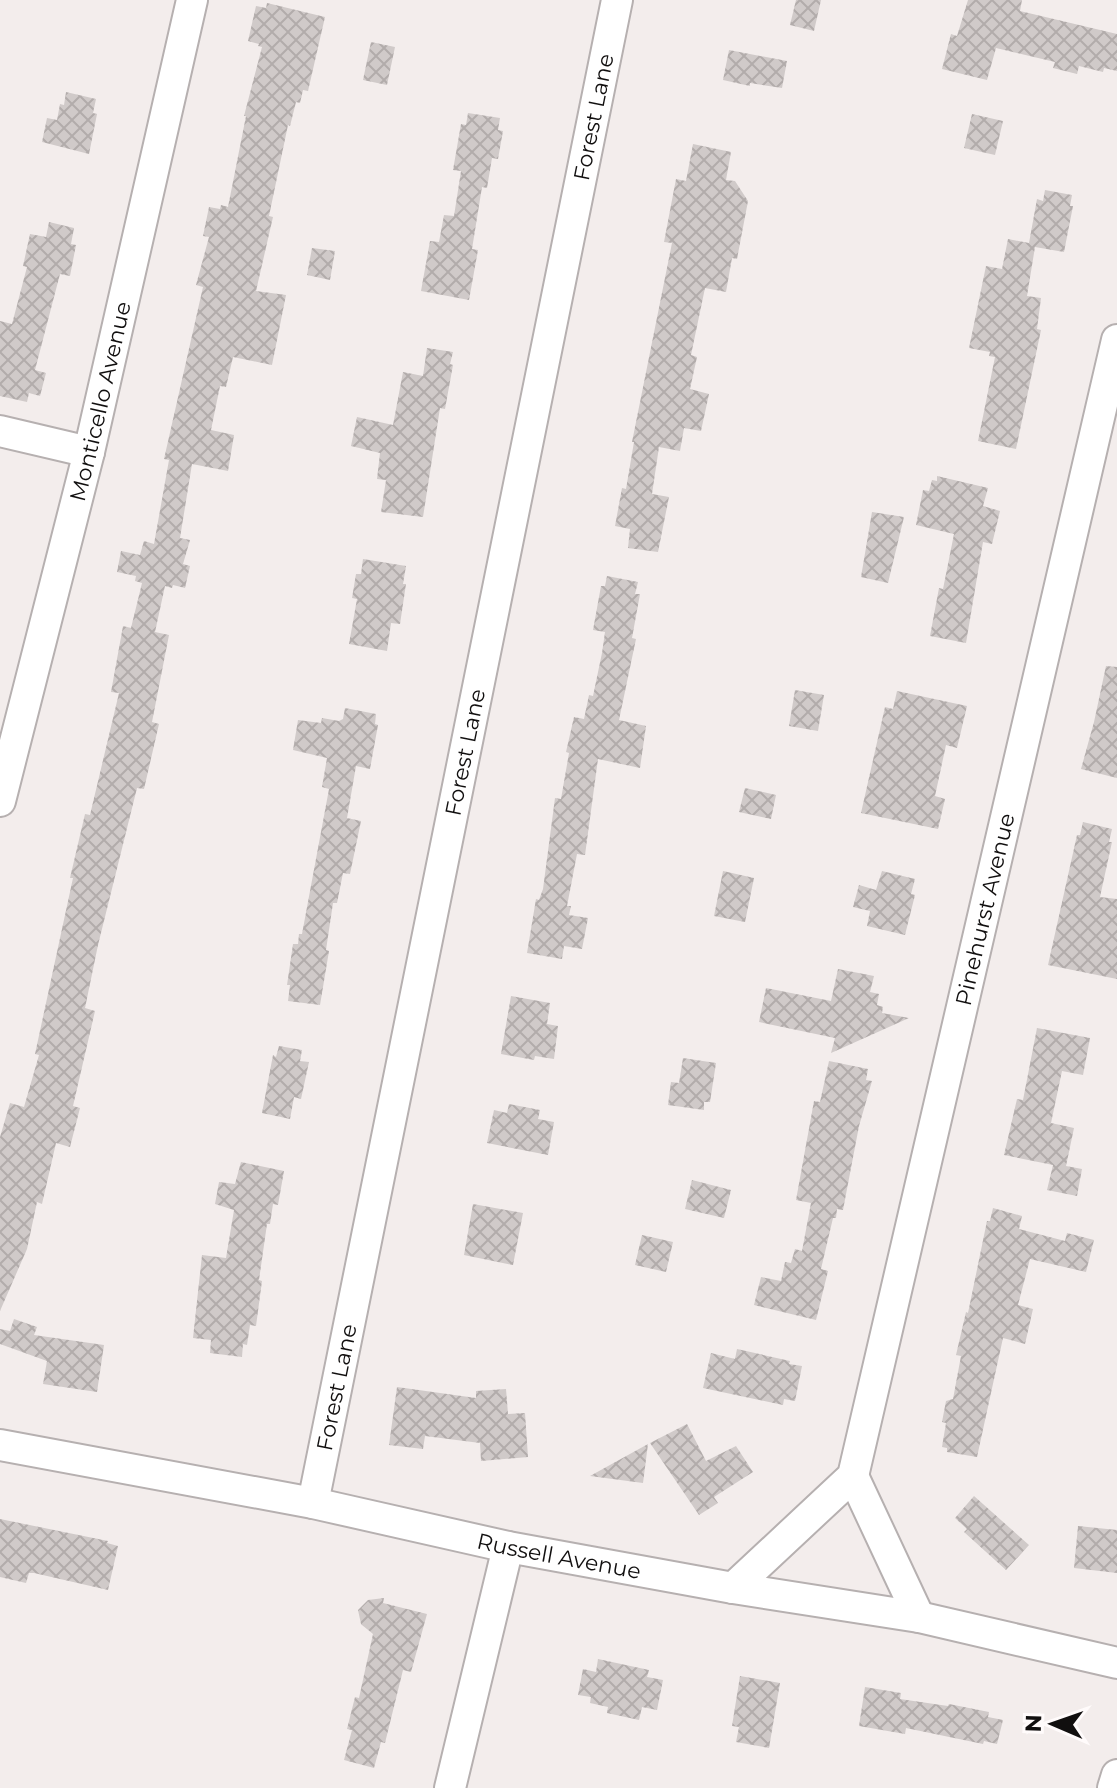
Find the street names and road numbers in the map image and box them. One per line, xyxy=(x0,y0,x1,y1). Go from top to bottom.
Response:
street label: Forest Lane xyxy=(568,51,620,183)
street label: Monticello Avenue xyxy=(64,299,137,504)
street label: Forest Lane xyxy=(439,687,491,818)
street label: Pinehurst Avenue xyxy=(950,810,1021,1008)
street label: Forest Lane xyxy=(311,1322,363,1453)
street label: Russell Avenue xyxy=(474,1527,643,1585)

